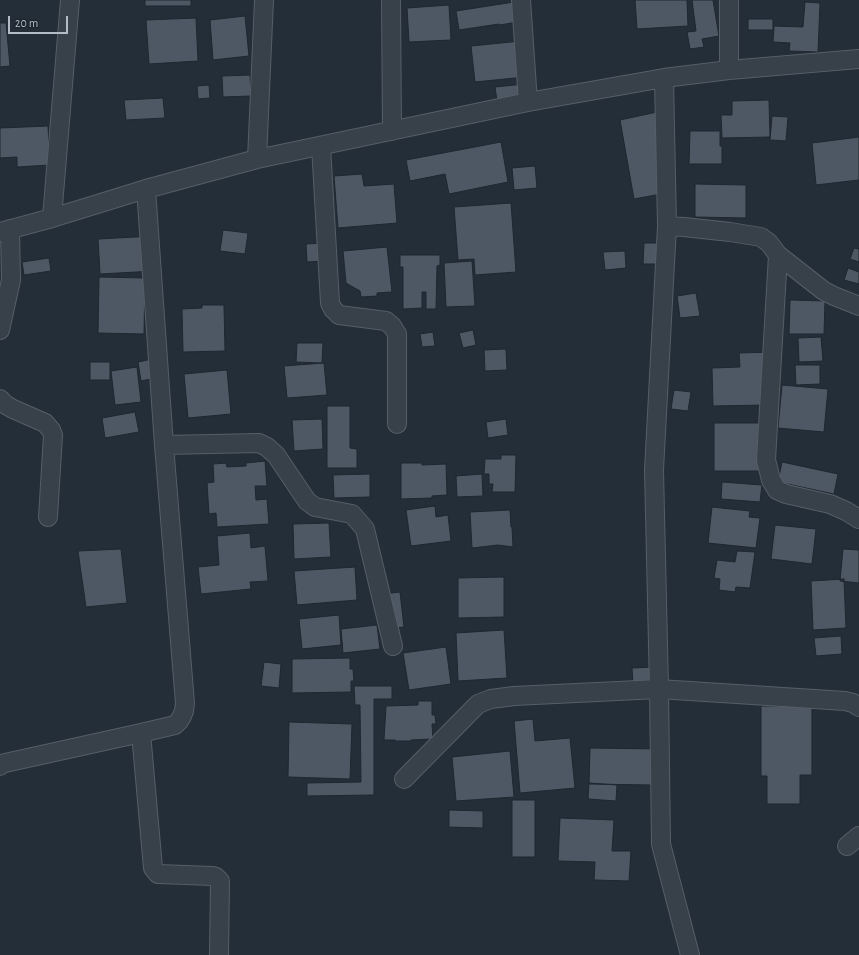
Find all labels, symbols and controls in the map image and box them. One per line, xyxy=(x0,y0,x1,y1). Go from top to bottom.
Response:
scale bar xyxy=(10,8,70,34)
text: 20 m xyxy=(15,17,38,29)

